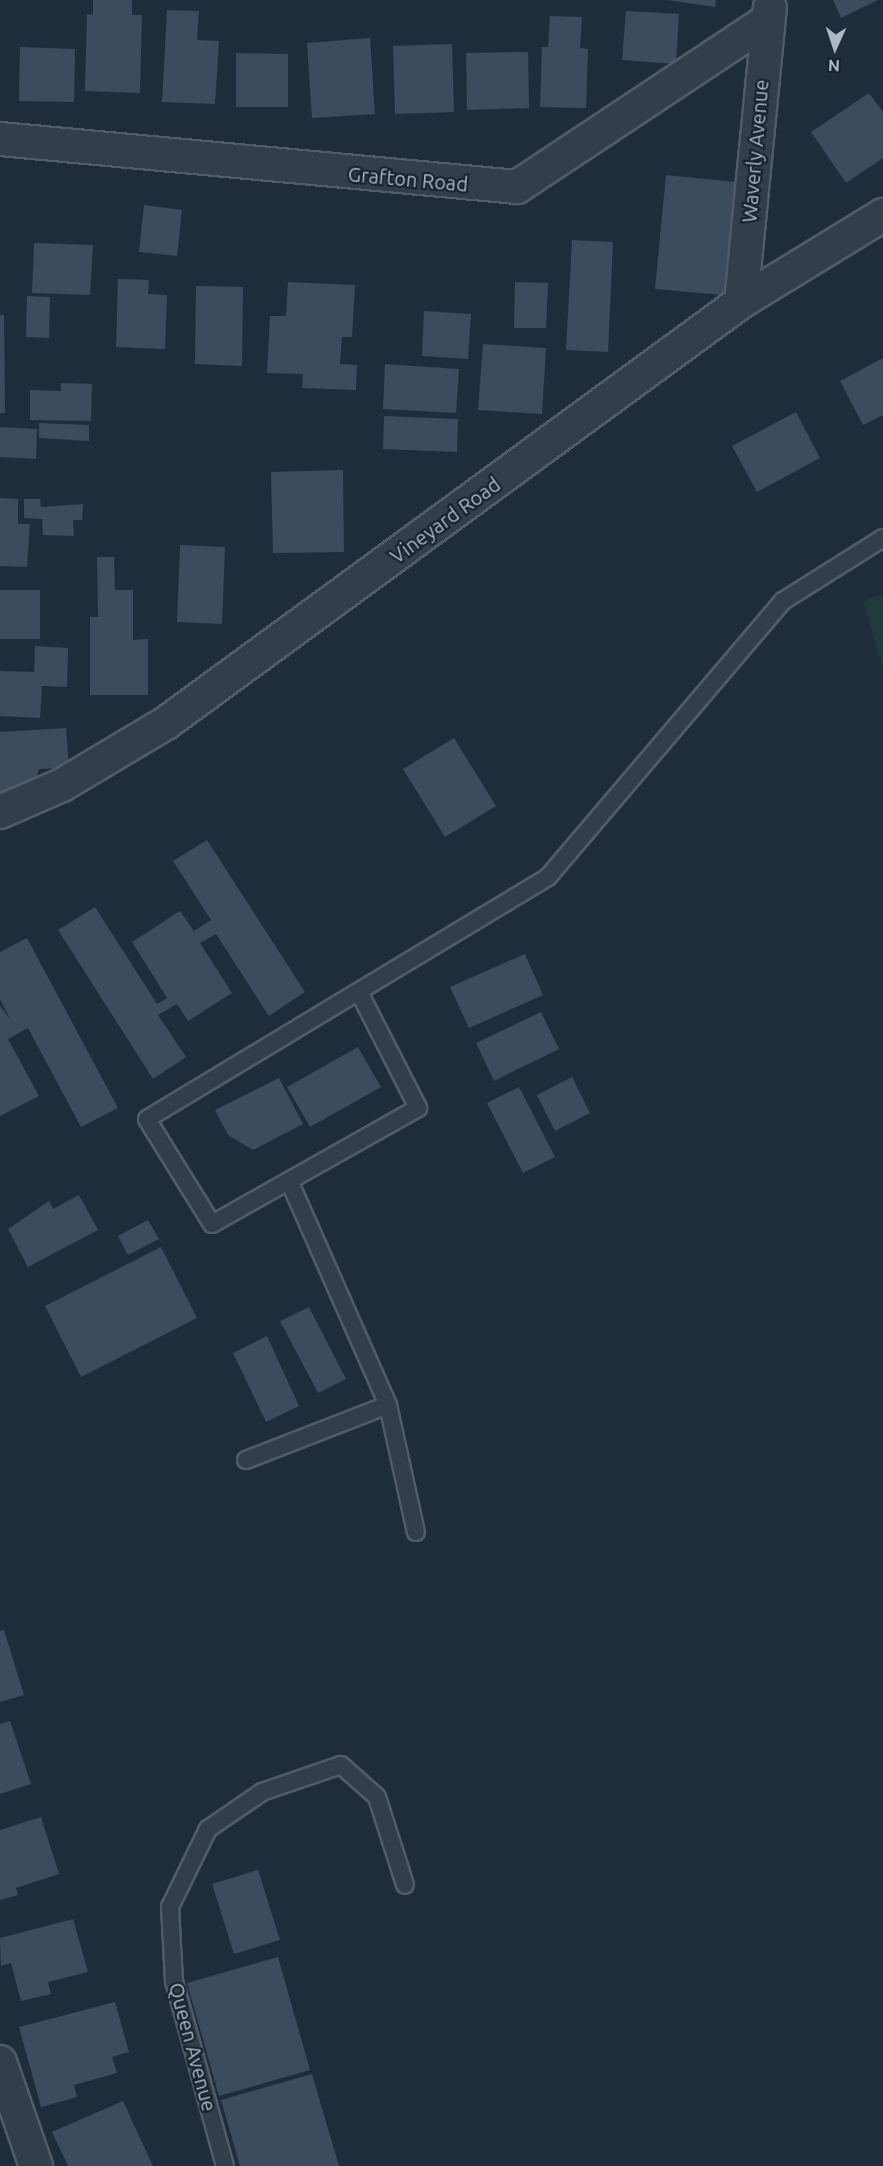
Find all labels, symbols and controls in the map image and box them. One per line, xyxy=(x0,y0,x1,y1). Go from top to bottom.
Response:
north arrow xyxy=(805,18,865,78)
text: N xyxy=(828,57,840,75)
street label: Waverly Avenue xyxy=(737,78,773,224)
street label: Grafton Road xyxy=(347,162,469,196)
street label: Vineyard Road xyxy=(385,472,505,568)
street label: Queen Avenue xyxy=(164,1980,222,2114)

